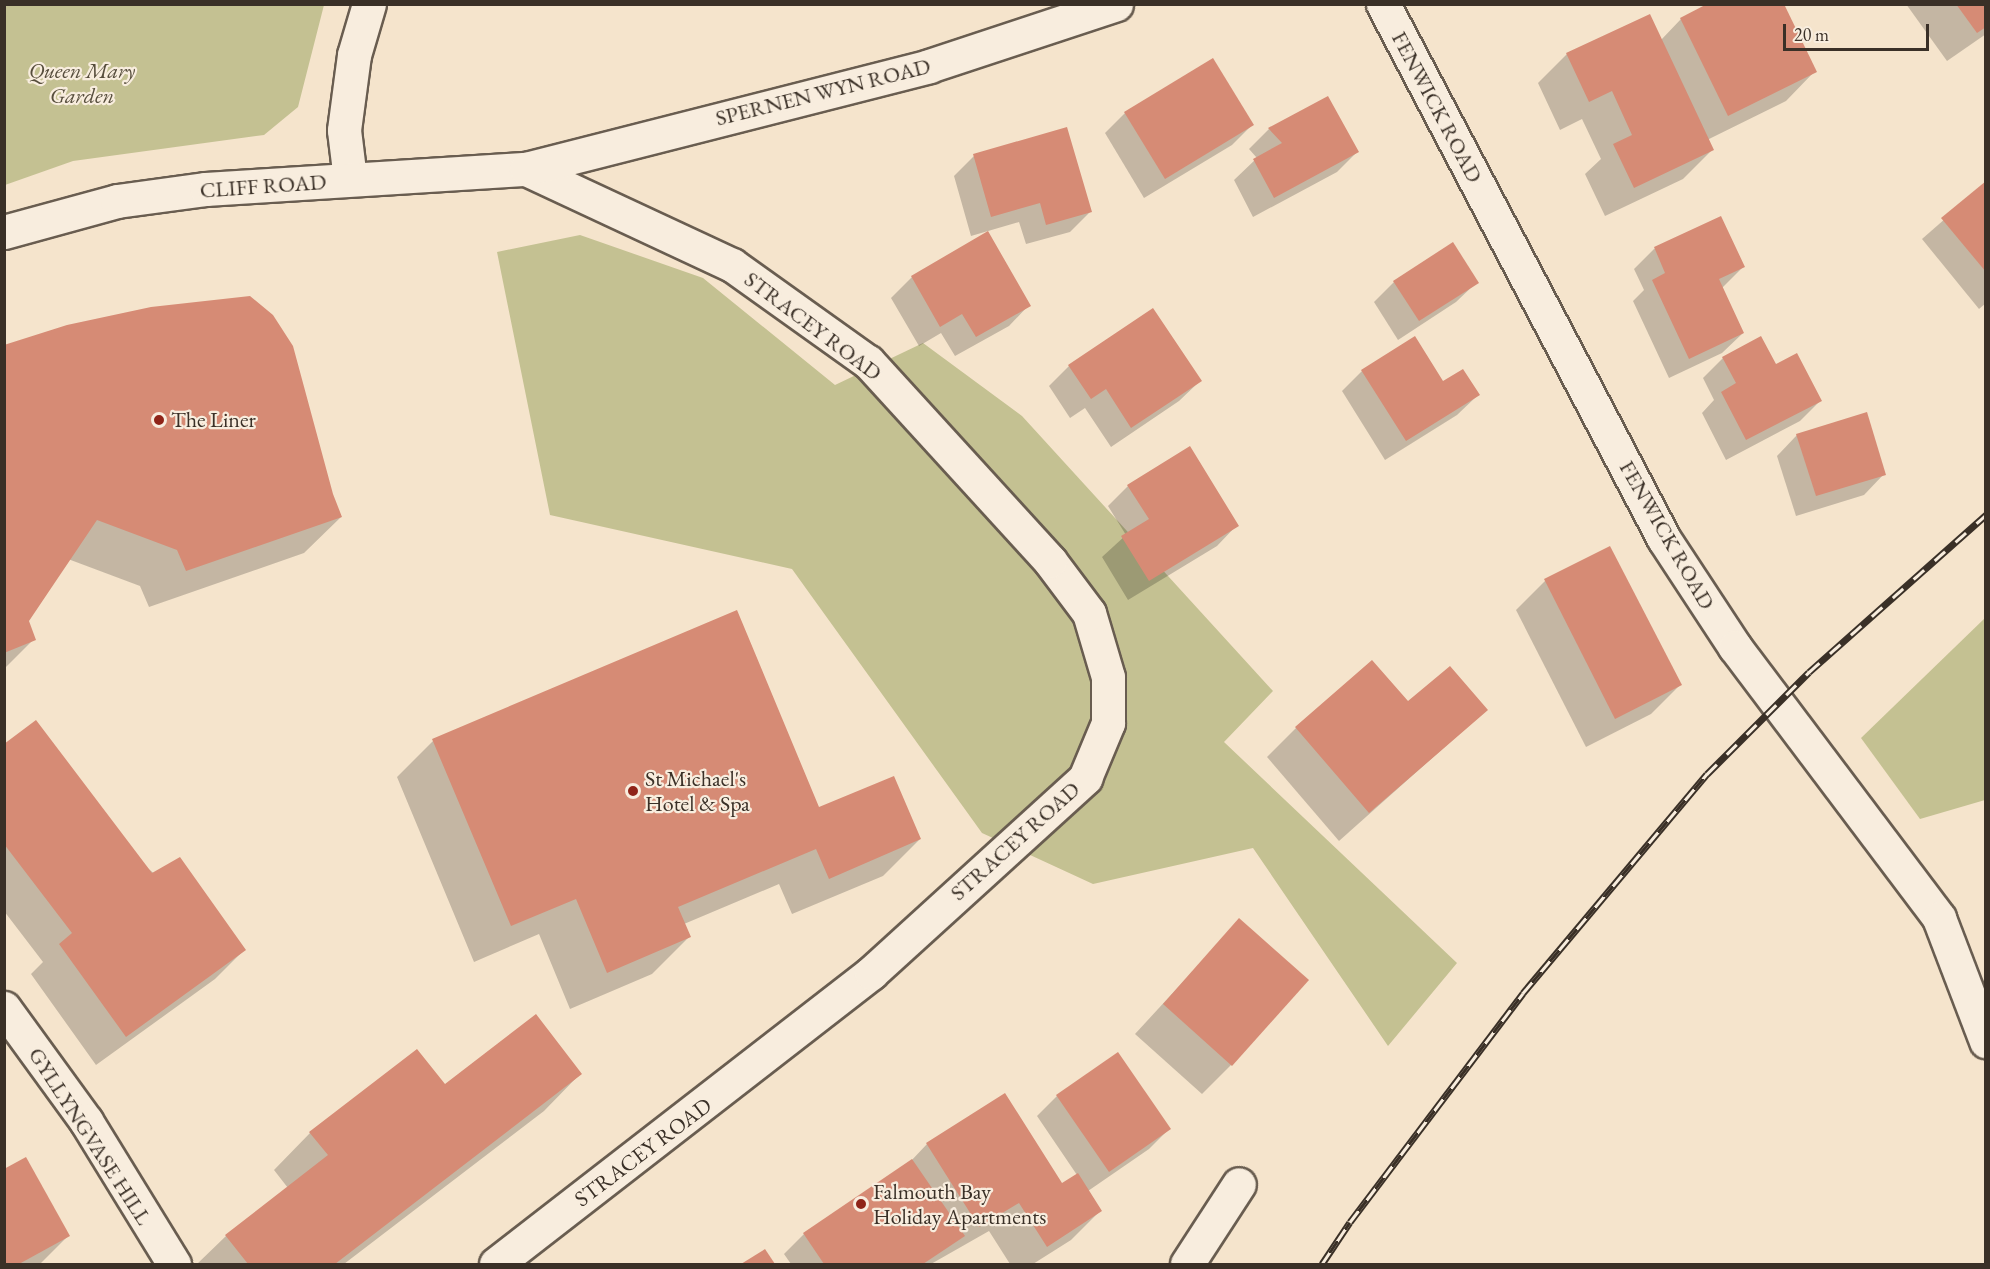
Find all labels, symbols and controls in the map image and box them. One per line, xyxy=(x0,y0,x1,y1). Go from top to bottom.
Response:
scale bar xyxy=(1786,12,1932,50)
text: 20 m xyxy=(1794,23,1829,46)
street label: FENWICK ROAD xyxy=(1386,27,1488,187)
street label: SPERNEN WYN ROAD xyxy=(713,53,933,131)
park label: Queen Mary Garden xyxy=(29,57,135,108)
street label: CLIFF ROAD xyxy=(199,168,327,204)
street label: STRACEY ROAD xyxy=(739,266,887,386)
place label: The Liner xyxy=(171,407,256,433)
marker: The Liner xyxy=(152,413,166,427)
street label: FENWICK ROAD xyxy=(1614,456,1720,614)
place label: St Michael's Hotel & Spa xyxy=(645,765,750,816)
street label: STRACEY ROAD xyxy=(945,776,1085,906)
marker: St Michael's Hotel & Spa xyxy=(626,784,640,798)
street label: GYLLYNGVASE HILL xyxy=(23,1043,157,1229)
street label: STRACEY ROAD xyxy=(569,1092,717,1212)
place label: Falmouth Bay Holiday Apartments xyxy=(873,1178,1046,1230)
marker: Falmouth Bay Holiday Apartments xyxy=(854,1197,868,1211)

